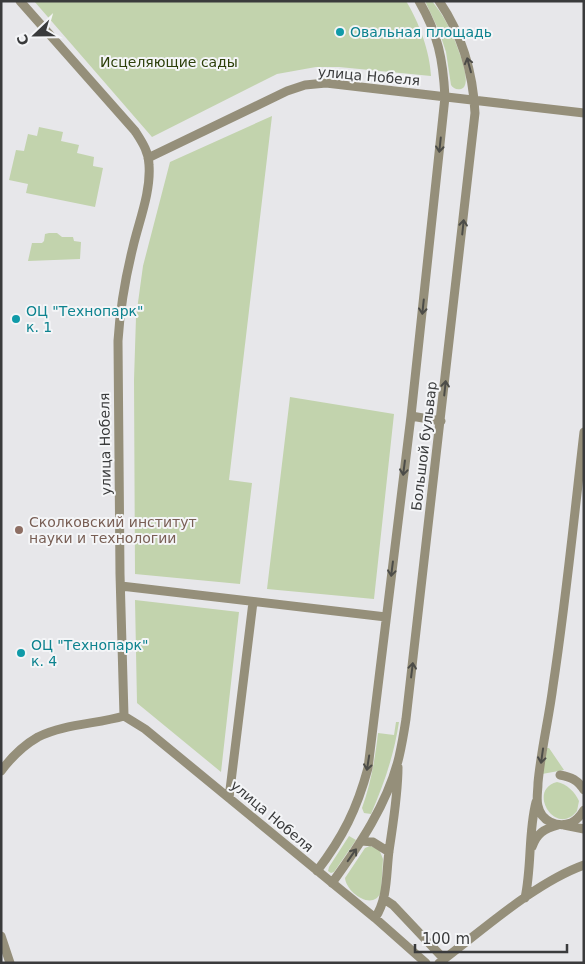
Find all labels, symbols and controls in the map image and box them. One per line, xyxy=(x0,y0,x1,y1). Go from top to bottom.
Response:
north arrow xyxy=(10,10,60,60)
place label: Овальная площадь xyxy=(350,24,492,40)
marker: Овальная площадь xyxy=(334,26,346,38)
text: С xyxy=(14,32,32,48)
park label: Исцеляющие сады xyxy=(100,54,238,70)
one-way arrow xyxy=(463,58,473,74)
street label: улица Нобеля xyxy=(317,64,421,88)
one-way arrow xyxy=(435,137,445,153)
one-way arrow xyxy=(458,219,468,235)
one-way arrow xyxy=(418,298,428,314)
place label: ОЦ "Технопарк" к. 1 xyxy=(26,303,143,335)
marker: ОЦ "Технопарк" к. 1 xyxy=(10,313,22,325)
street label: Большой бульвар xyxy=(408,380,440,512)
one-way arrow xyxy=(440,380,450,396)
street label: улица Нобеля xyxy=(96,393,114,495)
one-way arrow xyxy=(399,460,409,476)
place label: Сколковский институт науки и технологии xyxy=(29,514,197,546)
marker: Сколковский институт науки и технологии xyxy=(13,524,25,536)
one-way arrow xyxy=(387,561,397,577)
place label: ОЦ "Технопарк" к. 4 xyxy=(31,637,148,669)
marker: ОЦ "Технопарк" к. 4 xyxy=(15,647,27,659)
one-way arrow xyxy=(407,663,417,679)
one-way arrow xyxy=(536,748,546,764)
one-way arrow xyxy=(363,755,373,771)
street label: улица Нобеля xyxy=(228,777,316,855)
one-way arrow xyxy=(347,848,357,862)
scale bar xyxy=(415,922,568,954)
text: 100 m xyxy=(422,930,470,948)

